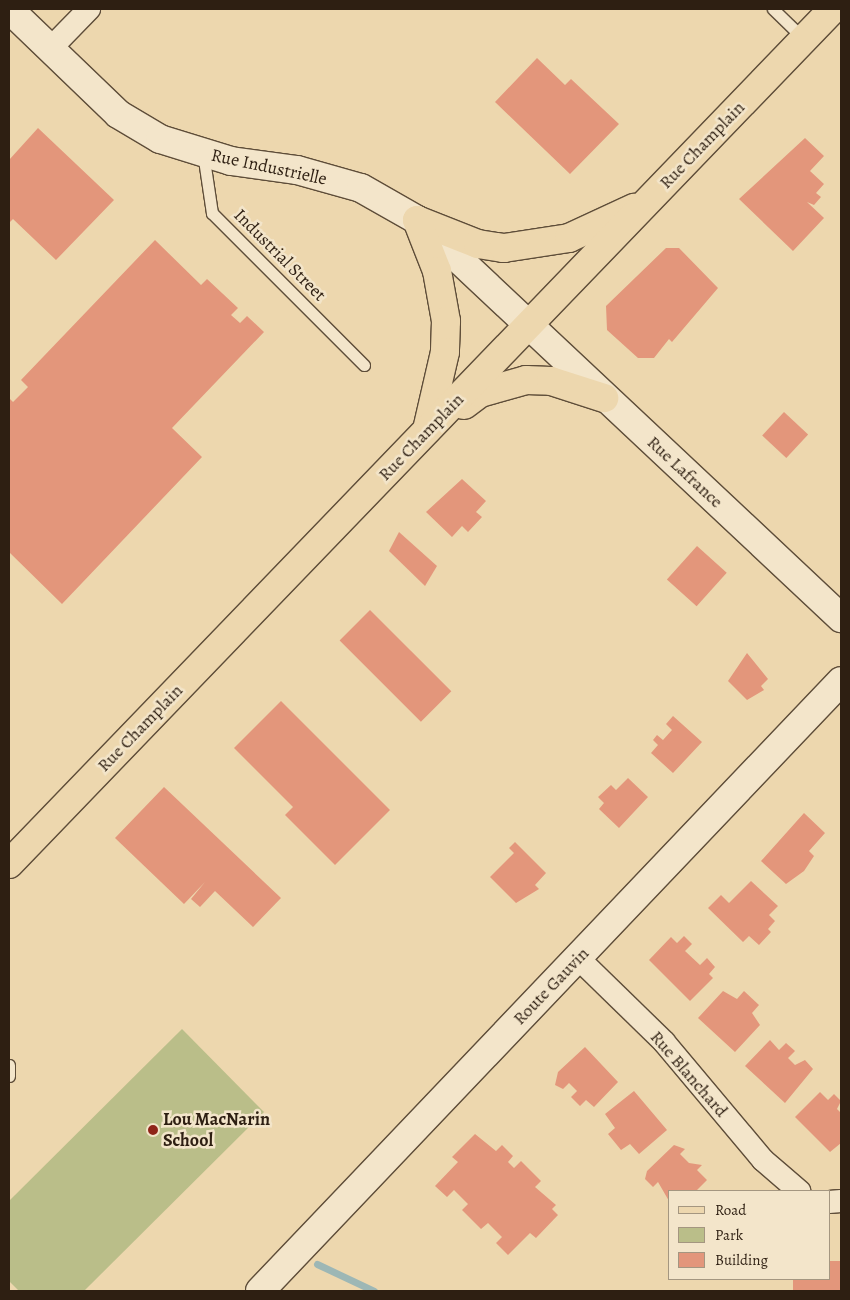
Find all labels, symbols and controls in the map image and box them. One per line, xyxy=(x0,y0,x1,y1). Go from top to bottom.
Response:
street label: Rue Champlain xyxy=(655,97,749,193)
street label: Rue Industrielle xyxy=(209,144,329,190)
street label: Industrial Street xyxy=(229,204,331,306)
street label: Rue Champlain xyxy=(374,389,468,485)
street label: Rue Lafrance xyxy=(643,431,727,513)
street label: Rue Champlain xyxy=(93,680,187,776)
street label: Route Gauvin xyxy=(509,943,593,1029)
street label: Rue Blanchard xyxy=(646,1026,732,1122)
place label: Lou MacNarin School xyxy=(163,1109,270,1152)
marker: Lou MacNarin School xyxy=(147,1124,159,1136)
legend xyxy=(668,1190,830,1280)
text: Road xyxy=(715,1200,746,1220)
text: Park xyxy=(715,1225,743,1245)
text: Building xyxy=(715,1250,768,1270)

